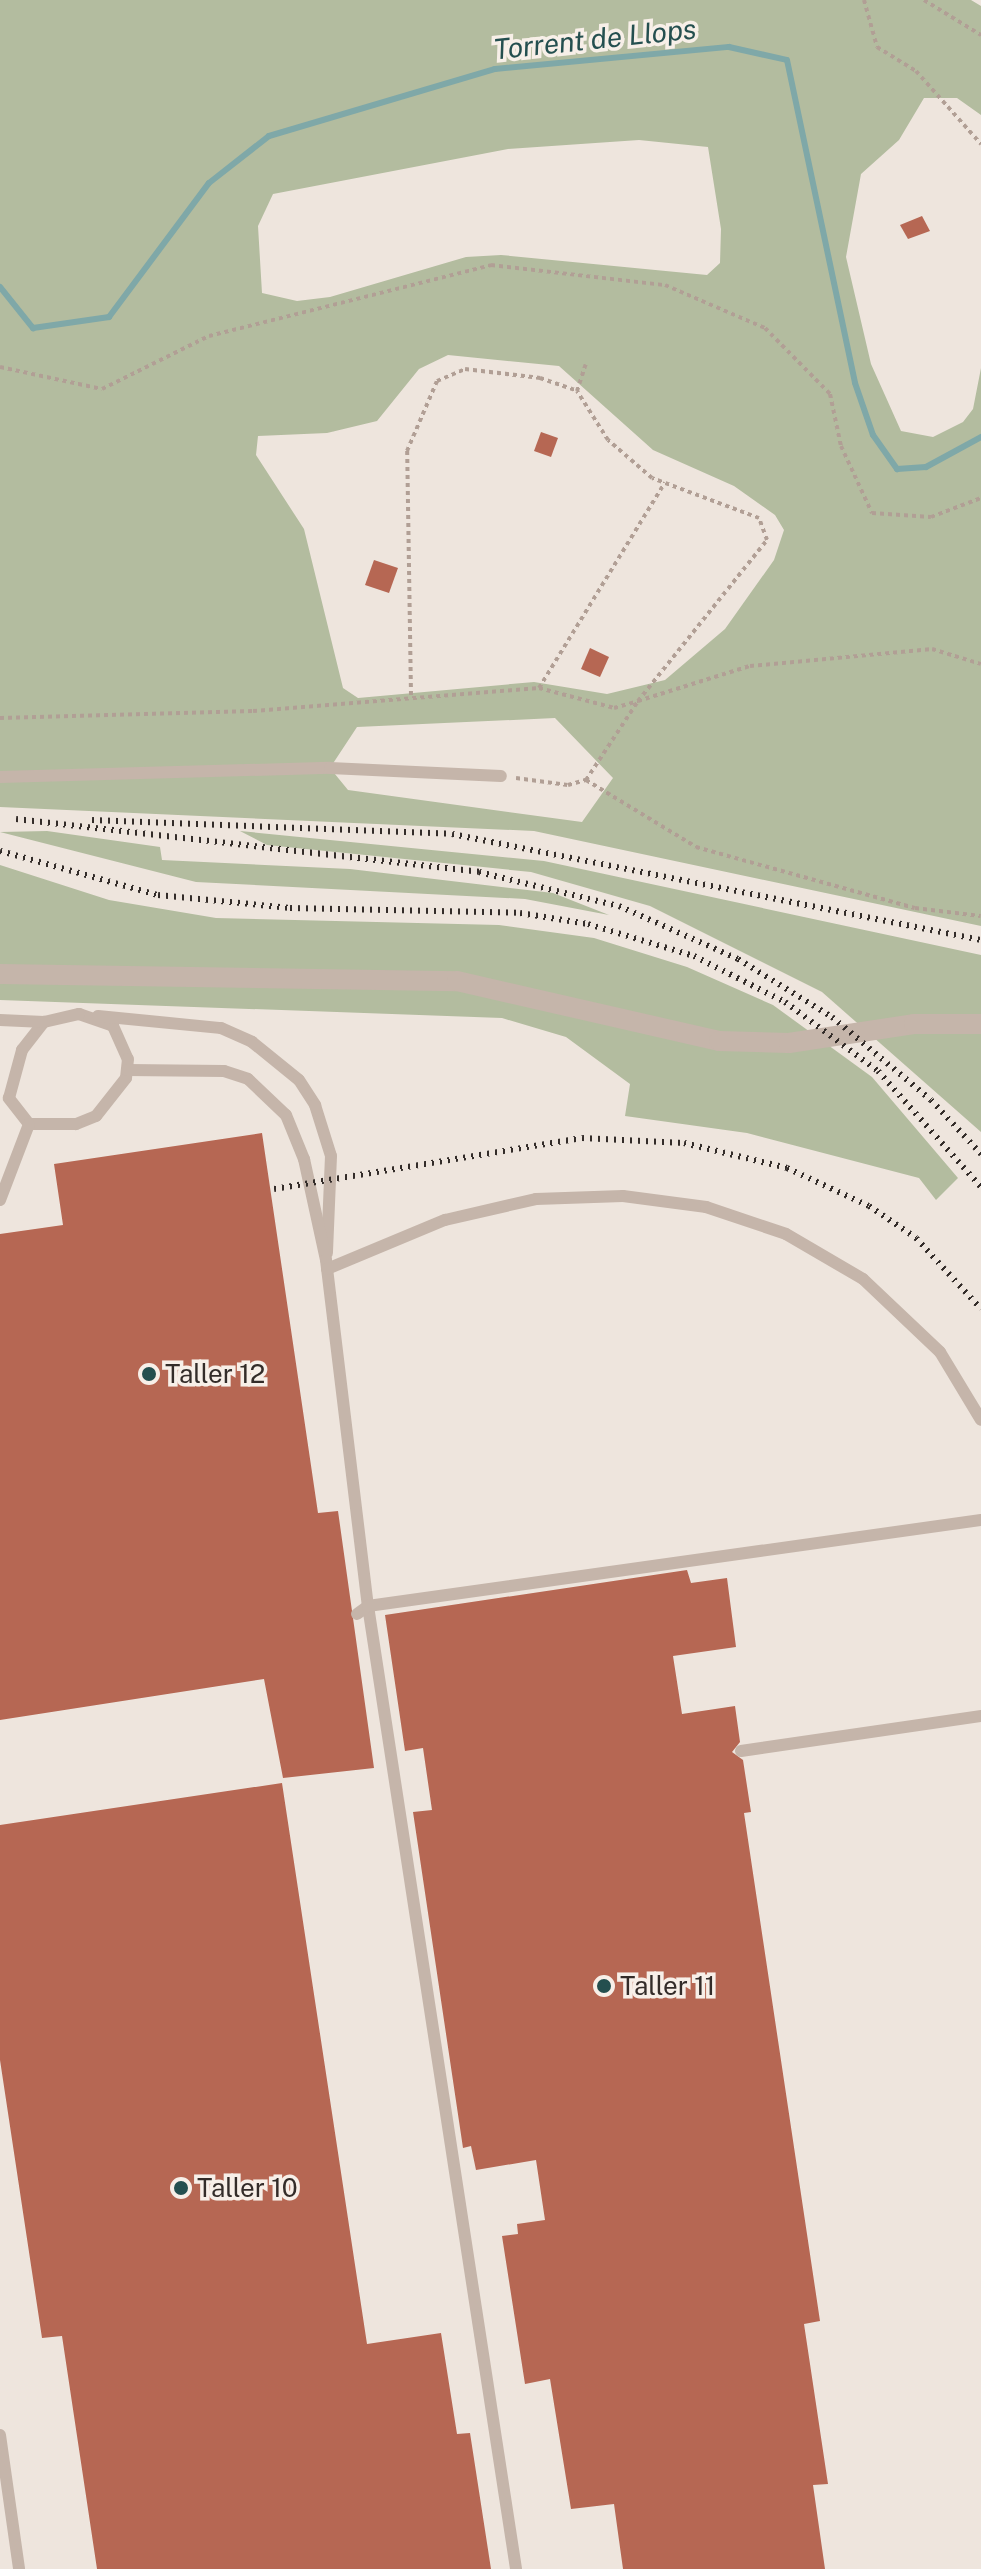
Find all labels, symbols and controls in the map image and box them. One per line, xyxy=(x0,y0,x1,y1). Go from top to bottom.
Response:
water label: Torrent de Llops xyxy=(492,12,698,66)
place label: Taller 12 xyxy=(165,1358,265,1390)
marker: Taller 12 xyxy=(140,1365,158,1383)
place label: Taller 11 xyxy=(620,1970,715,2002)
marker: Taller 11 xyxy=(595,1977,613,1995)
place label: Taller 10 xyxy=(197,2172,298,2204)
marker: Taller 10 xyxy=(172,2179,190,2197)

